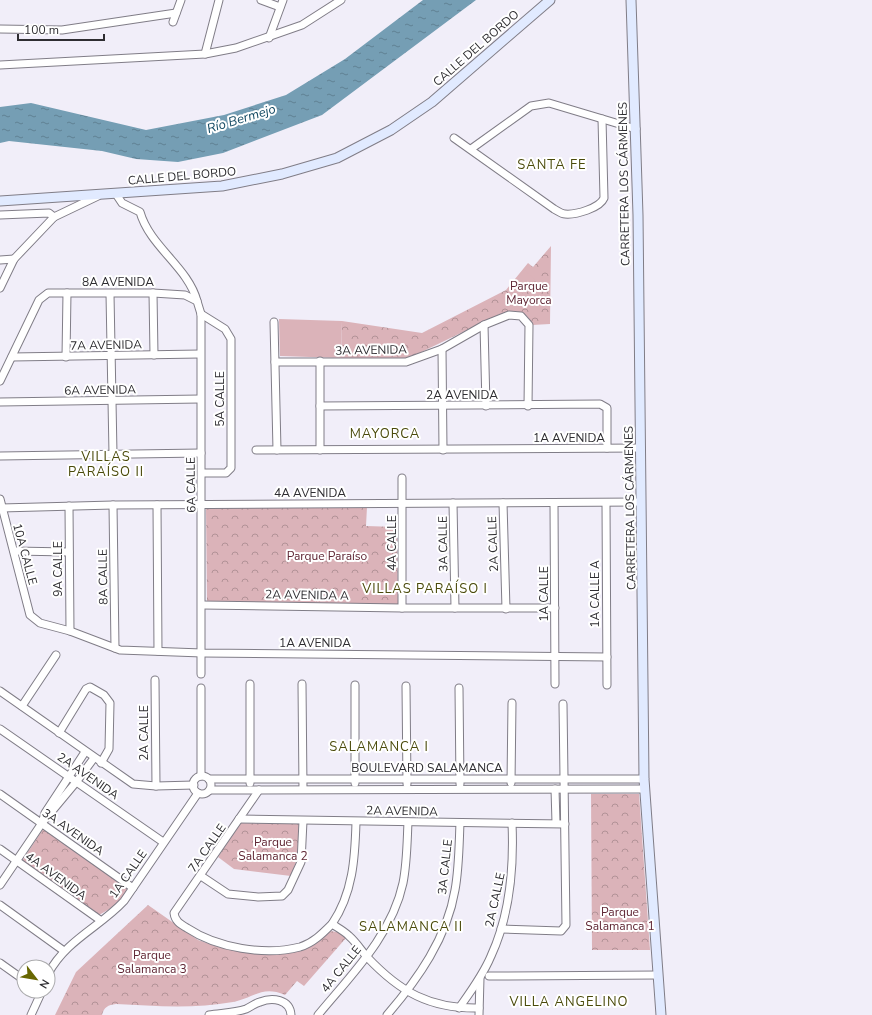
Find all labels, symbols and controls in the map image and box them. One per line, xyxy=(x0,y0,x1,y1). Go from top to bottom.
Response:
street label: CALLE DEL BORDO xyxy=(430,6,522,90)
scale bar xyxy=(18,16,104,42)
text: 100 m xyxy=(24,22,59,38)
water label: Río Bermejo xyxy=(205,100,278,138)
street label: CARRETERA LOS CÁRMENES xyxy=(615,102,633,266)
district label: SANTA FE xyxy=(517,156,587,174)
street label: CALLE DEL BORDO xyxy=(127,163,237,189)
street label: 8A AVENIDA xyxy=(82,274,154,290)
park label: Parque Mayorca xyxy=(506,278,552,308)
street label: 7A AVENIDA xyxy=(70,336,142,354)
street label: 3A AVENIDA xyxy=(335,341,407,359)
street label: 5A CALLE xyxy=(212,371,228,427)
street label: 6A AVENIDA xyxy=(64,381,136,399)
street label: 2A AVENIDA xyxy=(426,387,498,403)
district label: MAYORCA xyxy=(350,425,420,443)
street label: CARRETERA LOS CÁRMENES xyxy=(621,426,639,590)
street label: 1A AVENIDA xyxy=(533,430,605,446)
district label: VILLAS PARAÍSO II xyxy=(68,448,144,481)
street label: 6A CALLE xyxy=(183,457,199,513)
street label: 4A AVENIDA xyxy=(274,485,346,501)
street label: 4A CALLE xyxy=(384,515,400,571)
street label: 3A CALLE xyxy=(435,516,451,572)
street label: 2A CALLE xyxy=(484,516,502,572)
street label: 10A CALLE xyxy=(9,522,41,586)
street label: 9A CALLE xyxy=(50,541,66,597)
park label: Parque Paraíso xyxy=(287,548,368,564)
street label: 8A CALLE xyxy=(95,549,111,605)
street label: 1A CALLE A xyxy=(587,560,603,628)
street label: 1A CALLE xyxy=(536,566,552,622)
district label: VILLAS PARAÍSO I xyxy=(361,579,488,598)
street label: 2A AVENIDA A xyxy=(265,586,349,604)
street label: 1A AVENIDA xyxy=(279,635,351,651)
street label: 2A CALLE xyxy=(136,705,152,761)
district label: SALAMANCA I xyxy=(329,738,429,756)
street label: 2A AVENIDA xyxy=(54,749,122,803)
street label: BOULEVARD SALAMANCA xyxy=(351,760,503,776)
street label: 2A AVENIDA xyxy=(366,802,438,820)
street label: 3A AVENIDA xyxy=(39,805,107,859)
street label: 7A CALLE xyxy=(184,821,230,875)
park label: Parque Salamanca 2 xyxy=(238,834,308,864)
street label: 3A CALLE xyxy=(434,838,456,896)
street label: 1A CALLE xyxy=(105,847,151,901)
street label: 4A AVENIDA xyxy=(22,848,90,904)
street label: 2A CALLE xyxy=(481,871,509,929)
park label: Parque Salamanca 1 xyxy=(585,904,655,934)
district label: SALAMANCA II xyxy=(359,918,463,936)
street label: 4A CALLE xyxy=(317,942,365,996)
park label: Parque Salamanca 3 xyxy=(117,947,187,977)
north arrow xyxy=(16,959,56,999)
text: N xyxy=(36,977,53,991)
district label: VILLA ANGELINO xyxy=(508,993,629,1011)

